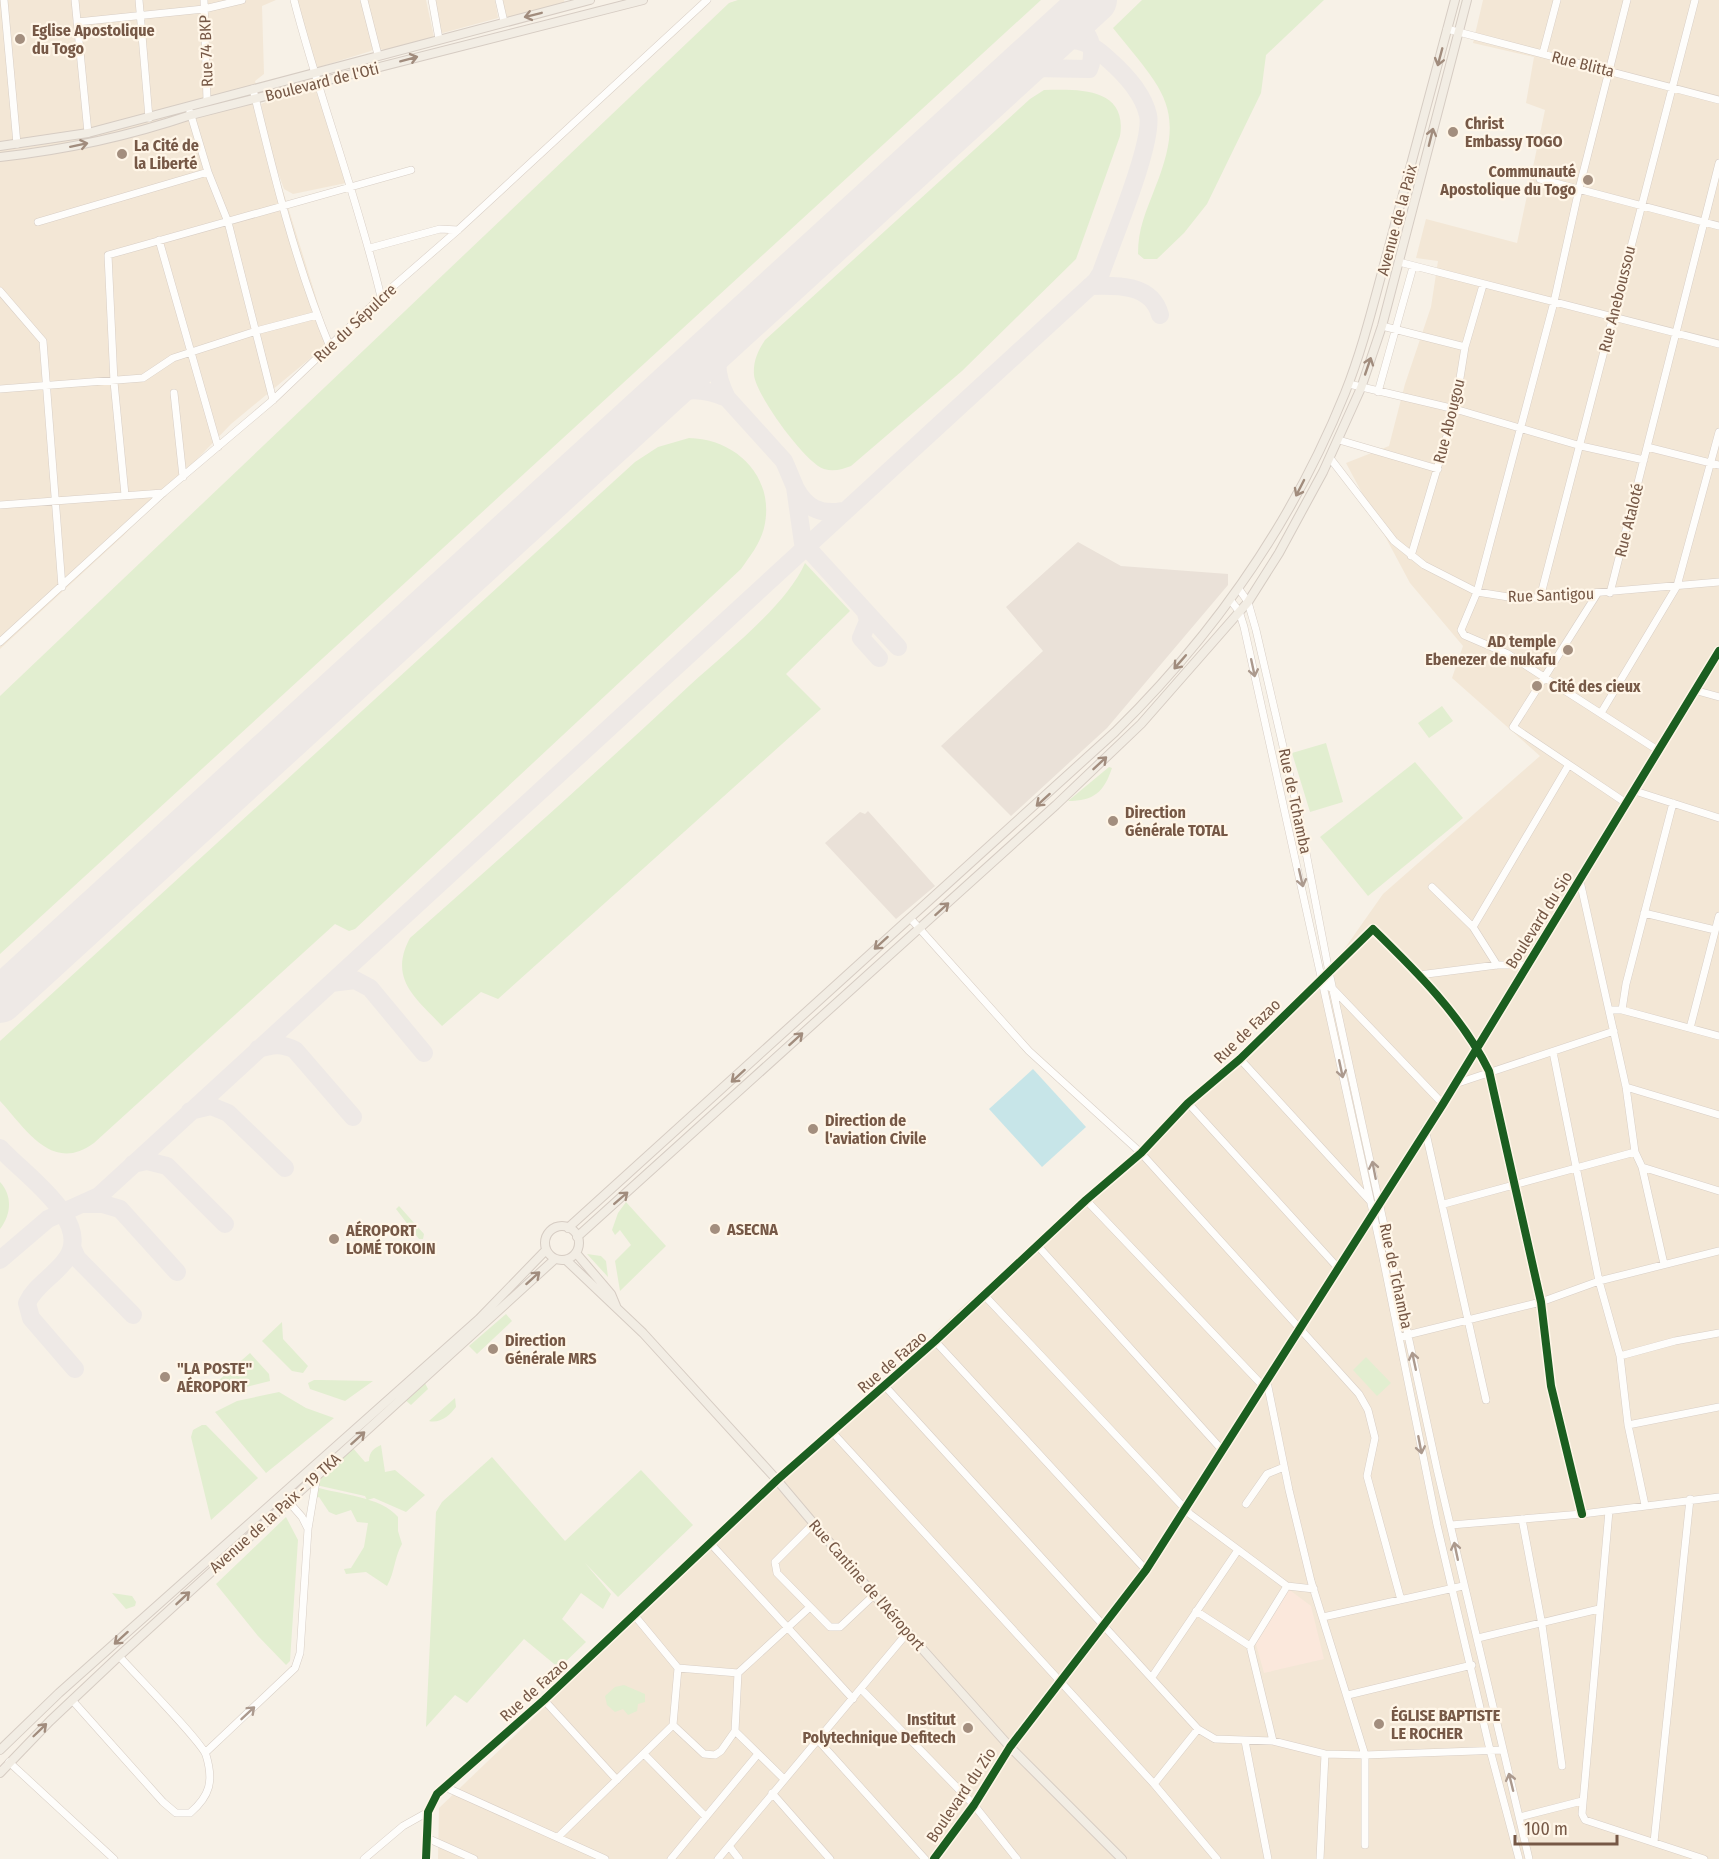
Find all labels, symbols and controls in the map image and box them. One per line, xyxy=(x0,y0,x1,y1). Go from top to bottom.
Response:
one-way arrow xyxy=(524,9,543,21)
street label: Rue 74 BKP xyxy=(195,15,217,87)
place label: Eglise Apostolique du Togo xyxy=(32,21,155,58)
marker: Eglise Apostolique du Togo xyxy=(13,32,27,46)
one-way arrow xyxy=(1433,47,1445,66)
street label: Rue Blitta xyxy=(1550,47,1616,81)
one-way arrow xyxy=(400,53,419,65)
street label: Boulevard de l'Oti xyxy=(263,59,381,105)
place label: Christ Embassy TOGO xyxy=(1465,114,1563,151)
marker: Christ Embassy TOGO xyxy=(1446,125,1460,139)
one-way arrow xyxy=(1426,128,1438,147)
place label: La Cité de la Liberté xyxy=(134,136,199,173)
one-way arrow xyxy=(68,139,88,150)
marker: La Cité de la Liberté xyxy=(115,147,129,161)
street label: Avenue de la Paix xyxy=(1373,162,1421,278)
place label: Communauté Apostolique du Togo xyxy=(1439,162,1576,199)
marker: Communauté Apostolique du Togo xyxy=(1581,173,1595,187)
street label: Rue Aneboussou xyxy=(1595,244,1639,354)
street label: Rue du Sépulcre xyxy=(310,280,400,366)
one-way arrow xyxy=(1364,357,1375,375)
street label: Rue Abougou xyxy=(1429,377,1469,465)
one-way arrow xyxy=(1294,479,1305,497)
street label: Rue Ataloté xyxy=(1611,481,1647,559)
street label: Rue Santigou xyxy=(1508,584,1594,606)
place label: AD temple Ebenezer de nukafu xyxy=(1425,632,1556,669)
marker: AD temple Ebenezer de nukafu xyxy=(1561,643,1575,657)
one-way arrow xyxy=(1173,654,1187,669)
one-way arrow xyxy=(1248,657,1259,677)
place label: Cité des cieux xyxy=(1549,677,1641,696)
marker: Cité des cieux xyxy=(1530,679,1544,693)
street label: Rue de Tchamba xyxy=(1275,747,1315,856)
one-way arrow xyxy=(1093,755,1108,770)
one-way arrow xyxy=(1035,793,1050,807)
place label: Direction Générale TOTAL xyxy=(1125,803,1228,840)
marker: Direction Générale TOTAL xyxy=(1106,814,1120,828)
one-way arrow xyxy=(1295,868,1307,887)
street label: Boulevard du Sio xyxy=(1502,868,1576,972)
one-way arrow xyxy=(934,902,949,916)
one-way arrow xyxy=(874,936,889,950)
street label: Rue de Fazao xyxy=(1210,995,1284,1067)
one-way arrow xyxy=(788,1032,803,1046)
one-way arrow xyxy=(1336,1059,1347,1078)
one-way arrow xyxy=(731,1069,746,1083)
place label: Direction de l'aviation Civile xyxy=(825,1111,926,1148)
marker: Direction de l'aviation Civile xyxy=(806,1122,820,1136)
one-way arrow xyxy=(1368,1161,1379,1180)
one-way arrow xyxy=(613,1191,628,1205)
place label: AÉROPORT LOMÉ TOKOIN xyxy=(345,1220,435,1258)
place label: ASECNA xyxy=(726,1220,778,1239)
marker: ASECNA xyxy=(708,1222,722,1236)
street label: Rue de Tchamba xyxy=(1376,1222,1416,1331)
marker: AÉROPORT LOMÉ TOKOIN xyxy=(327,1232,341,1246)
one-way arrow xyxy=(526,1271,541,1286)
street label: Rue de Fazao xyxy=(854,1327,930,1397)
place label: Direction Générale MRS xyxy=(505,1331,597,1368)
marker: Direction Générale MRS xyxy=(486,1342,500,1356)
one-way arrow xyxy=(1408,1351,1419,1371)
place label: "LA POSTE" AÉROPORT xyxy=(176,1359,252,1396)
marker: "LA POSTE" AÉROPORT xyxy=(158,1370,172,1384)
one-way arrow xyxy=(350,1431,365,1445)
one-way arrow xyxy=(1415,1434,1426,1454)
street label: Avenue de la Paix - 19 TKA xyxy=(206,1449,345,1577)
street label: Rue Cantine de l'Aéroport xyxy=(805,1516,929,1655)
one-way arrow xyxy=(1450,1542,1461,1561)
one-way arrow xyxy=(175,1591,190,1605)
one-way arrow xyxy=(114,1631,129,1645)
street label: Rue de Fazao xyxy=(496,1654,572,1726)
place label: ÉGLISE BAPTISTE LE ROCHER xyxy=(1391,1705,1501,1743)
one-way arrow xyxy=(240,1706,255,1720)
place label: Institut Polytechnique Defitech xyxy=(802,1710,956,1747)
marker: ÉGLISE BAPTISTE LE ROCHER xyxy=(1372,1717,1386,1731)
marker: Institut Polytechnique Defitech xyxy=(961,1721,975,1735)
one-way arrow xyxy=(32,1723,47,1738)
street label: Boulevard du Zio xyxy=(922,1744,1000,1846)
one-way arrow xyxy=(1505,1772,1517,1791)
scale bar xyxy=(1515,1808,1617,1846)
text: 100 m xyxy=(1524,1818,1568,1840)

